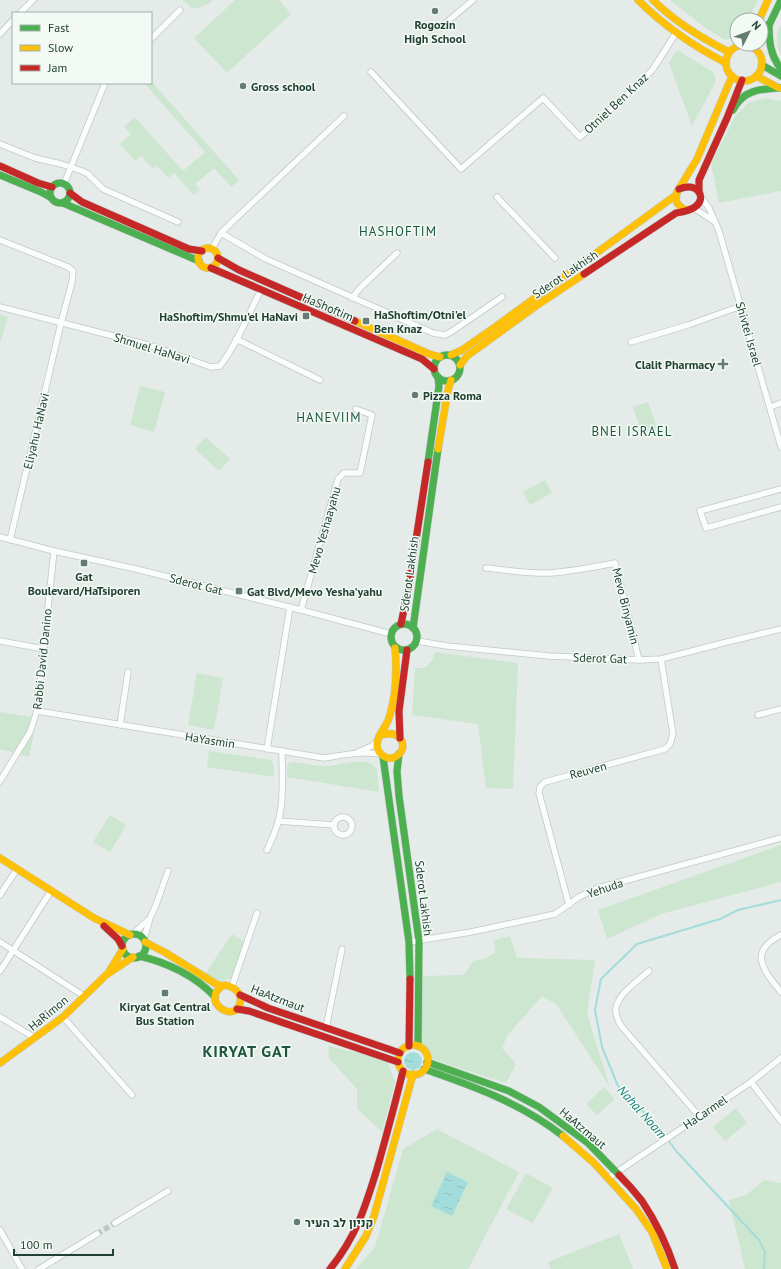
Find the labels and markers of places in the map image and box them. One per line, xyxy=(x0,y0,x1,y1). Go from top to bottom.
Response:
marker: Rogozin High School xyxy=(430,6,440,16)
place label: Rogozin High School xyxy=(404,17,466,46)
place label: Gross school xyxy=(251,79,316,94)
marker: Gross school xyxy=(238,81,248,91)
place label: HaShoftim/Otni'el Ben Knaz xyxy=(374,307,467,336)
place label: HaShoftim/Shmu'el HaNavi xyxy=(159,309,298,324)
marker: HaShoftim/Shmu'el HaNavi xyxy=(301,311,311,321)
marker: HaShoftim/Otni'el Ben Knaz xyxy=(361,316,371,326)
place label: Clalit Pharmacy xyxy=(635,357,715,372)
marker: Clalit Pharmacy xyxy=(718,359,728,369)
place label: Pizza Roma xyxy=(423,388,482,403)
marker: Pizza Roma xyxy=(410,390,420,400)
marker: Gat Boulevard/HaTsiporen xyxy=(79,558,89,568)
place label: Gat Boulevard/HaTsiporen xyxy=(28,569,140,598)
place label: Gat Blvd/Mevo Yesha'yahu xyxy=(247,584,382,599)
marker: Gat Blvd/Mevo Yesha'yahu xyxy=(234,586,244,596)
marker: Kiryat Gat Central Bus Station xyxy=(160,988,170,998)
place label: Kiryat Gat Central Bus Station xyxy=(120,999,211,1028)
place label: קניון לב העיר xyxy=(305,1215,373,1230)
marker: קניון לב העיר xyxy=(292,1217,302,1227)

